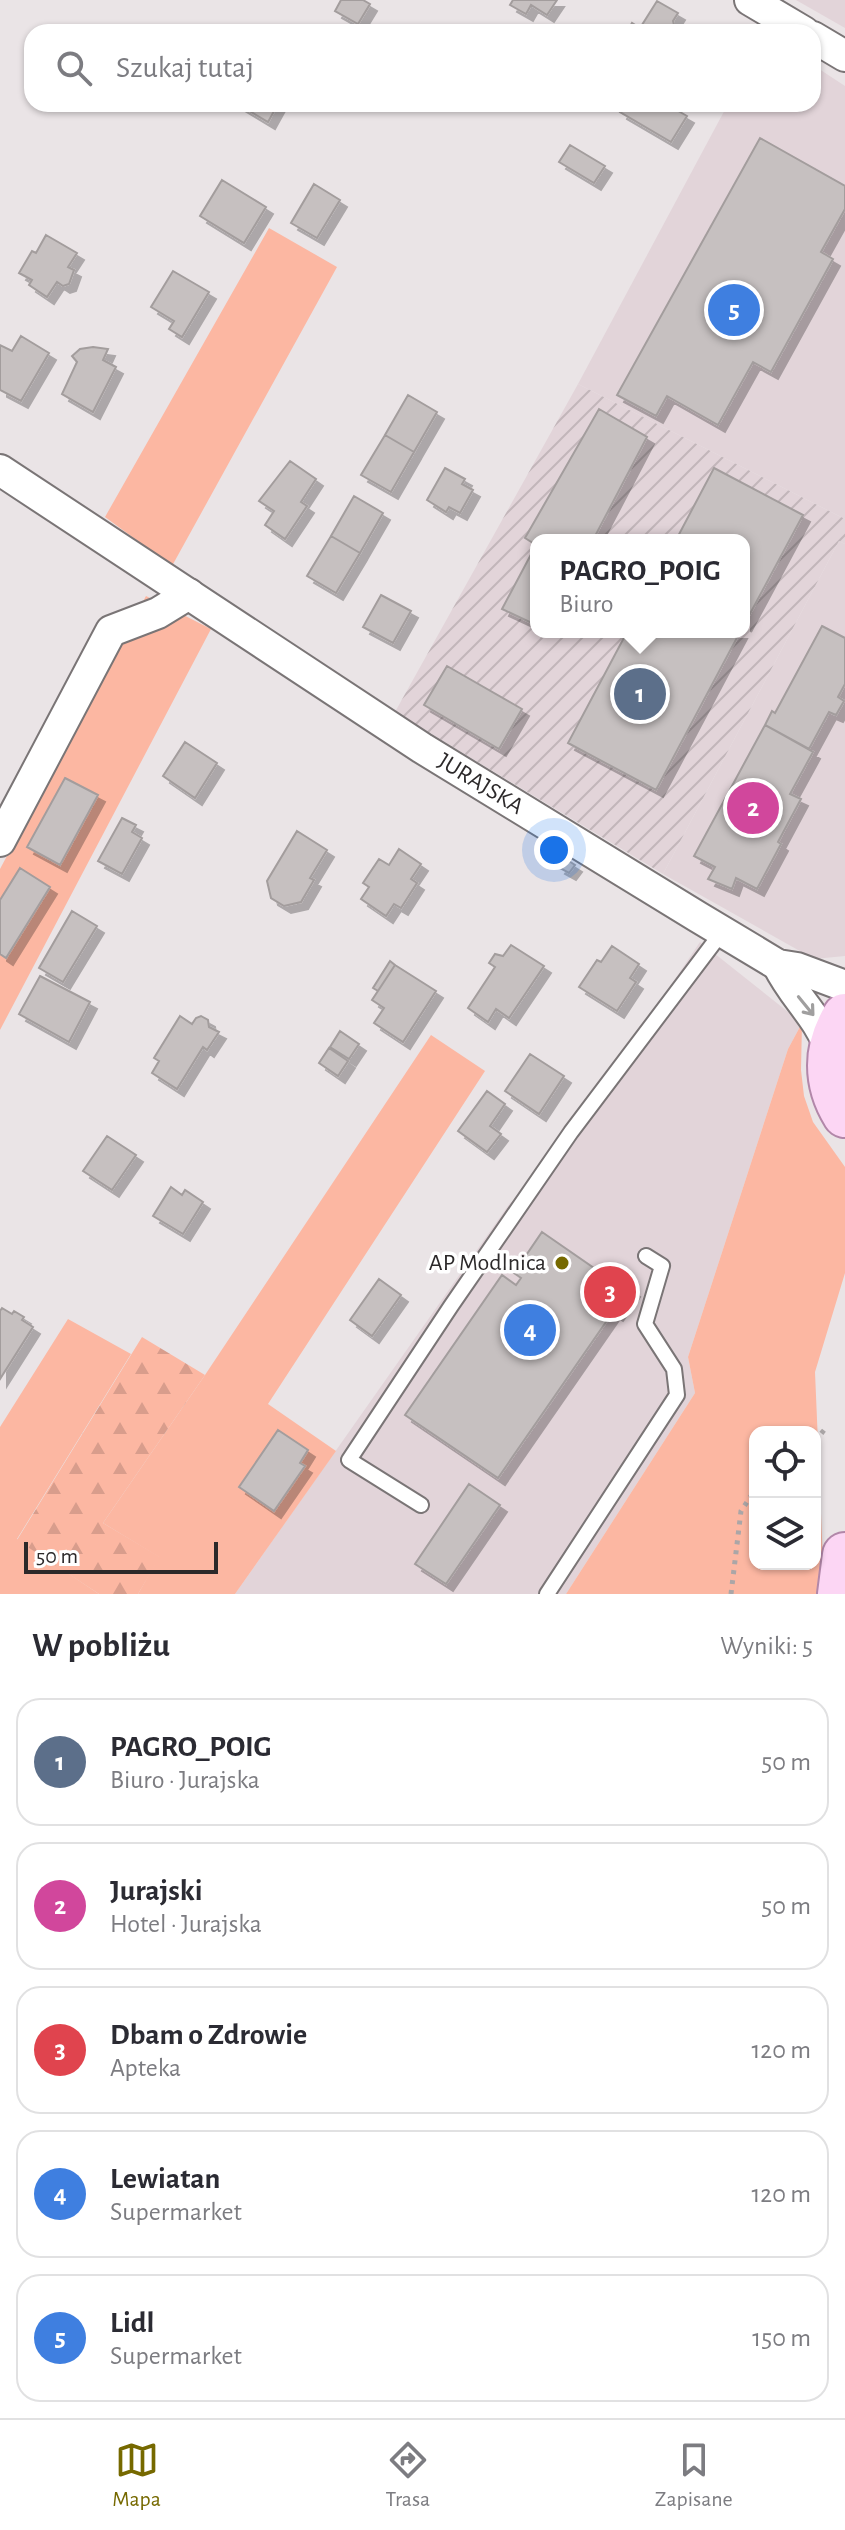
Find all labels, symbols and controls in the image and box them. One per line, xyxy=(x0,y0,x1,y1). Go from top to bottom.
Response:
search box xyxy=(24,24,821,112)
icon: search xyxy=(52,46,96,90)
text: Szukaj tutaj xyxy=(116,53,254,83)
pin: 5 xyxy=(708,280,760,340)
popup xyxy=(530,534,750,638)
text: PAGRO_POIG xyxy=(559,556,721,586)
text: Biuro xyxy=(559,591,614,617)
pin: 1 xyxy=(614,664,666,724)
street label: JURAJSKA xyxy=(434,749,528,819)
pin: 2 xyxy=(727,778,779,838)
your location xyxy=(534,830,574,870)
one-way arrow xyxy=(796,995,814,1016)
place label: AP Modlnica xyxy=(429,1251,546,1275)
marker: AP Modlnica xyxy=(553,1254,571,1272)
pin: 3 xyxy=(584,1262,636,1322)
pin: 4 xyxy=(504,1300,556,1360)
map controls xyxy=(749,1426,821,1570)
button: locate xyxy=(749,1426,821,1498)
button: layers xyxy=(749,1498,821,1570)
scale bar xyxy=(24,1538,218,1574)
text: 50 m xyxy=(36,1545,78,1567)
text: W pobliżu xyxy=(32,1629,170,1663)
text: Wyniki: 5 xyxy=(720,1633,813,1659)
text: PAGRO_POIG xyxy=(110,1732,272,1762)
text: 1 xyxy=(55,1749,65,1775)
text: 50 m xyxy=(761,1749,811,1775)
text: Biuro · Jurajska xyxy=(110,1767,260,1793)
text: Jurajski xyxy=(110,1876,203,1906)
text: 2 xyxy=(54,1893,66,1919)
text: 50 m xyxy=(761,1893,811,1919)
text: Hotel · Jurajska xyxy=(110,1911,262,1937)
text: Dbam o Zdrowie xyxy=(110,2020,307,2050)
text: 3 xyxy=(54,2037,66,2063)
text: 120 m xyxy=(751,2037,811,2063)
text: Apteka xyxy=(110,2055,181,2081)
text: Lewiatan xyxy=(110,2164,220,2194)
text: 4 xyxy=(53,2181,67,2207)
text: 120 m xyxy=(751,2181,811,2207)
text: Supermarket xyxy=(110,2199,242,2225)
text: Lidl xyxy=(110,2308,155,2338)
text: 5 xyxy=(54,2325,66,2351)
text: 150 m xyxy=(752,2325,811,2351)
text: Supermarket xyxy=(110,2343,242,2369)
tab: Mapa xyxy=(112,2438,161,2512)
tab: Trasa xyxy=(386,2438,430,2512)
tab: Zapisane xyxy=(655,2438,733,2512)

